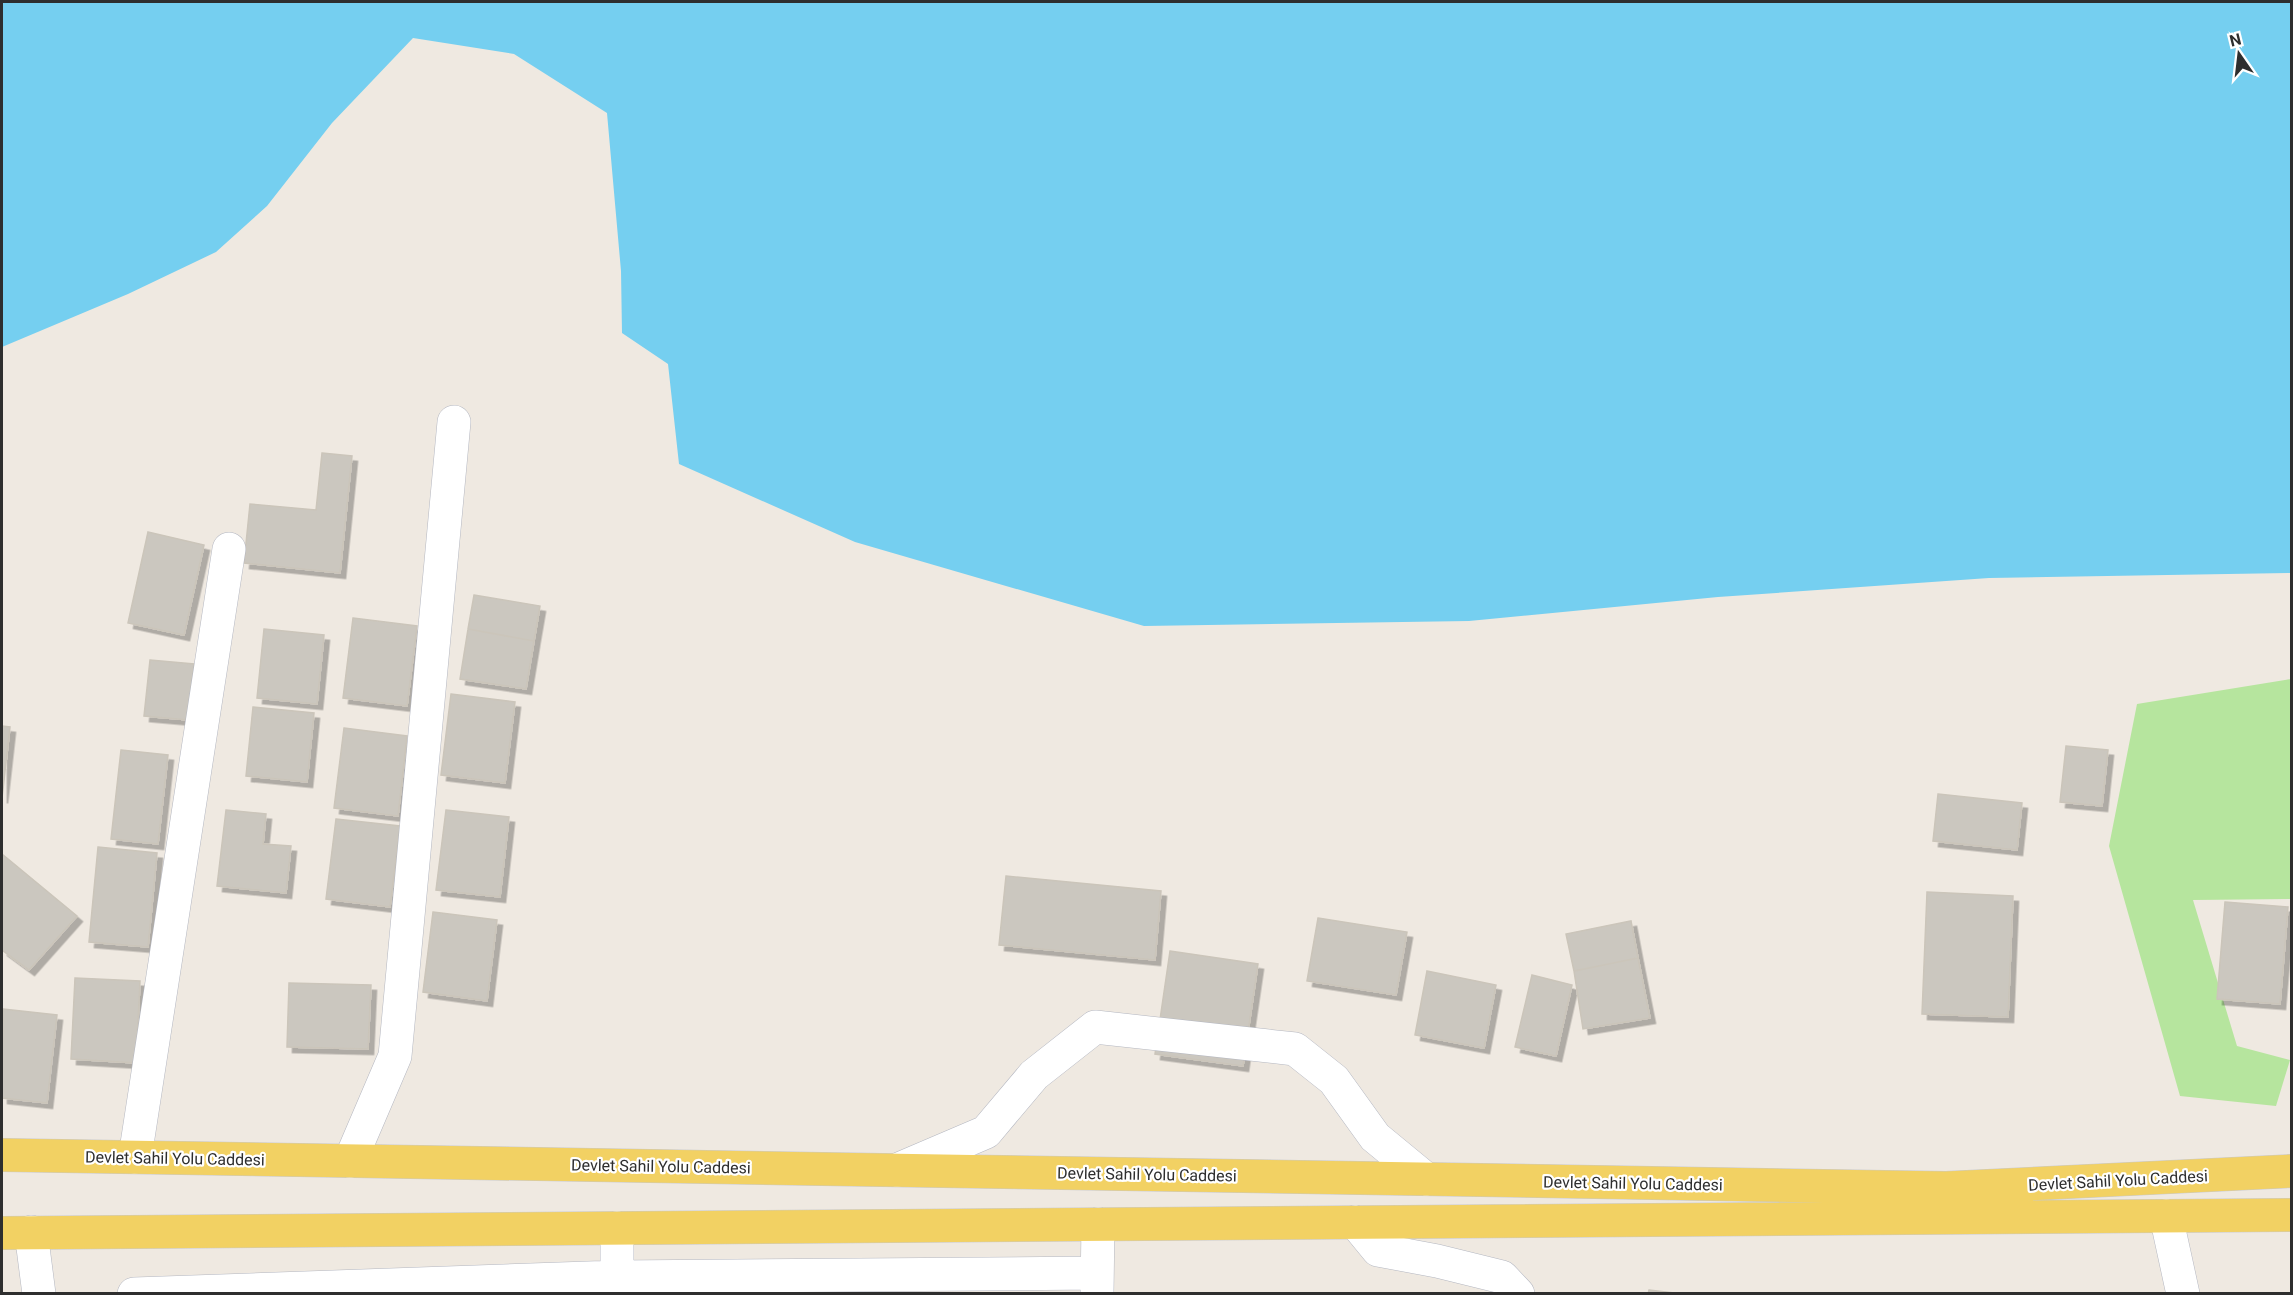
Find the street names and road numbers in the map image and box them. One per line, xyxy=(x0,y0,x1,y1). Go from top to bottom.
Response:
street label: Devlet Sahil Yolu Caddesi xyxy=(85,1147,265,1170)
street label: Devlet Sahil Yolu Caddesi xyxy=(571,1155,751,1178)
street label: Devlet Sahil Yolu Caddesi xyxy=(1057,1163,1237,1186)
street label: Devlet Sahil Yolu Caddesi xyxy=(2028,1166,2208,1195)
street label: Devlet Sahil Yolu Caddesi xyxy=(1543,1172,1723,1195)

